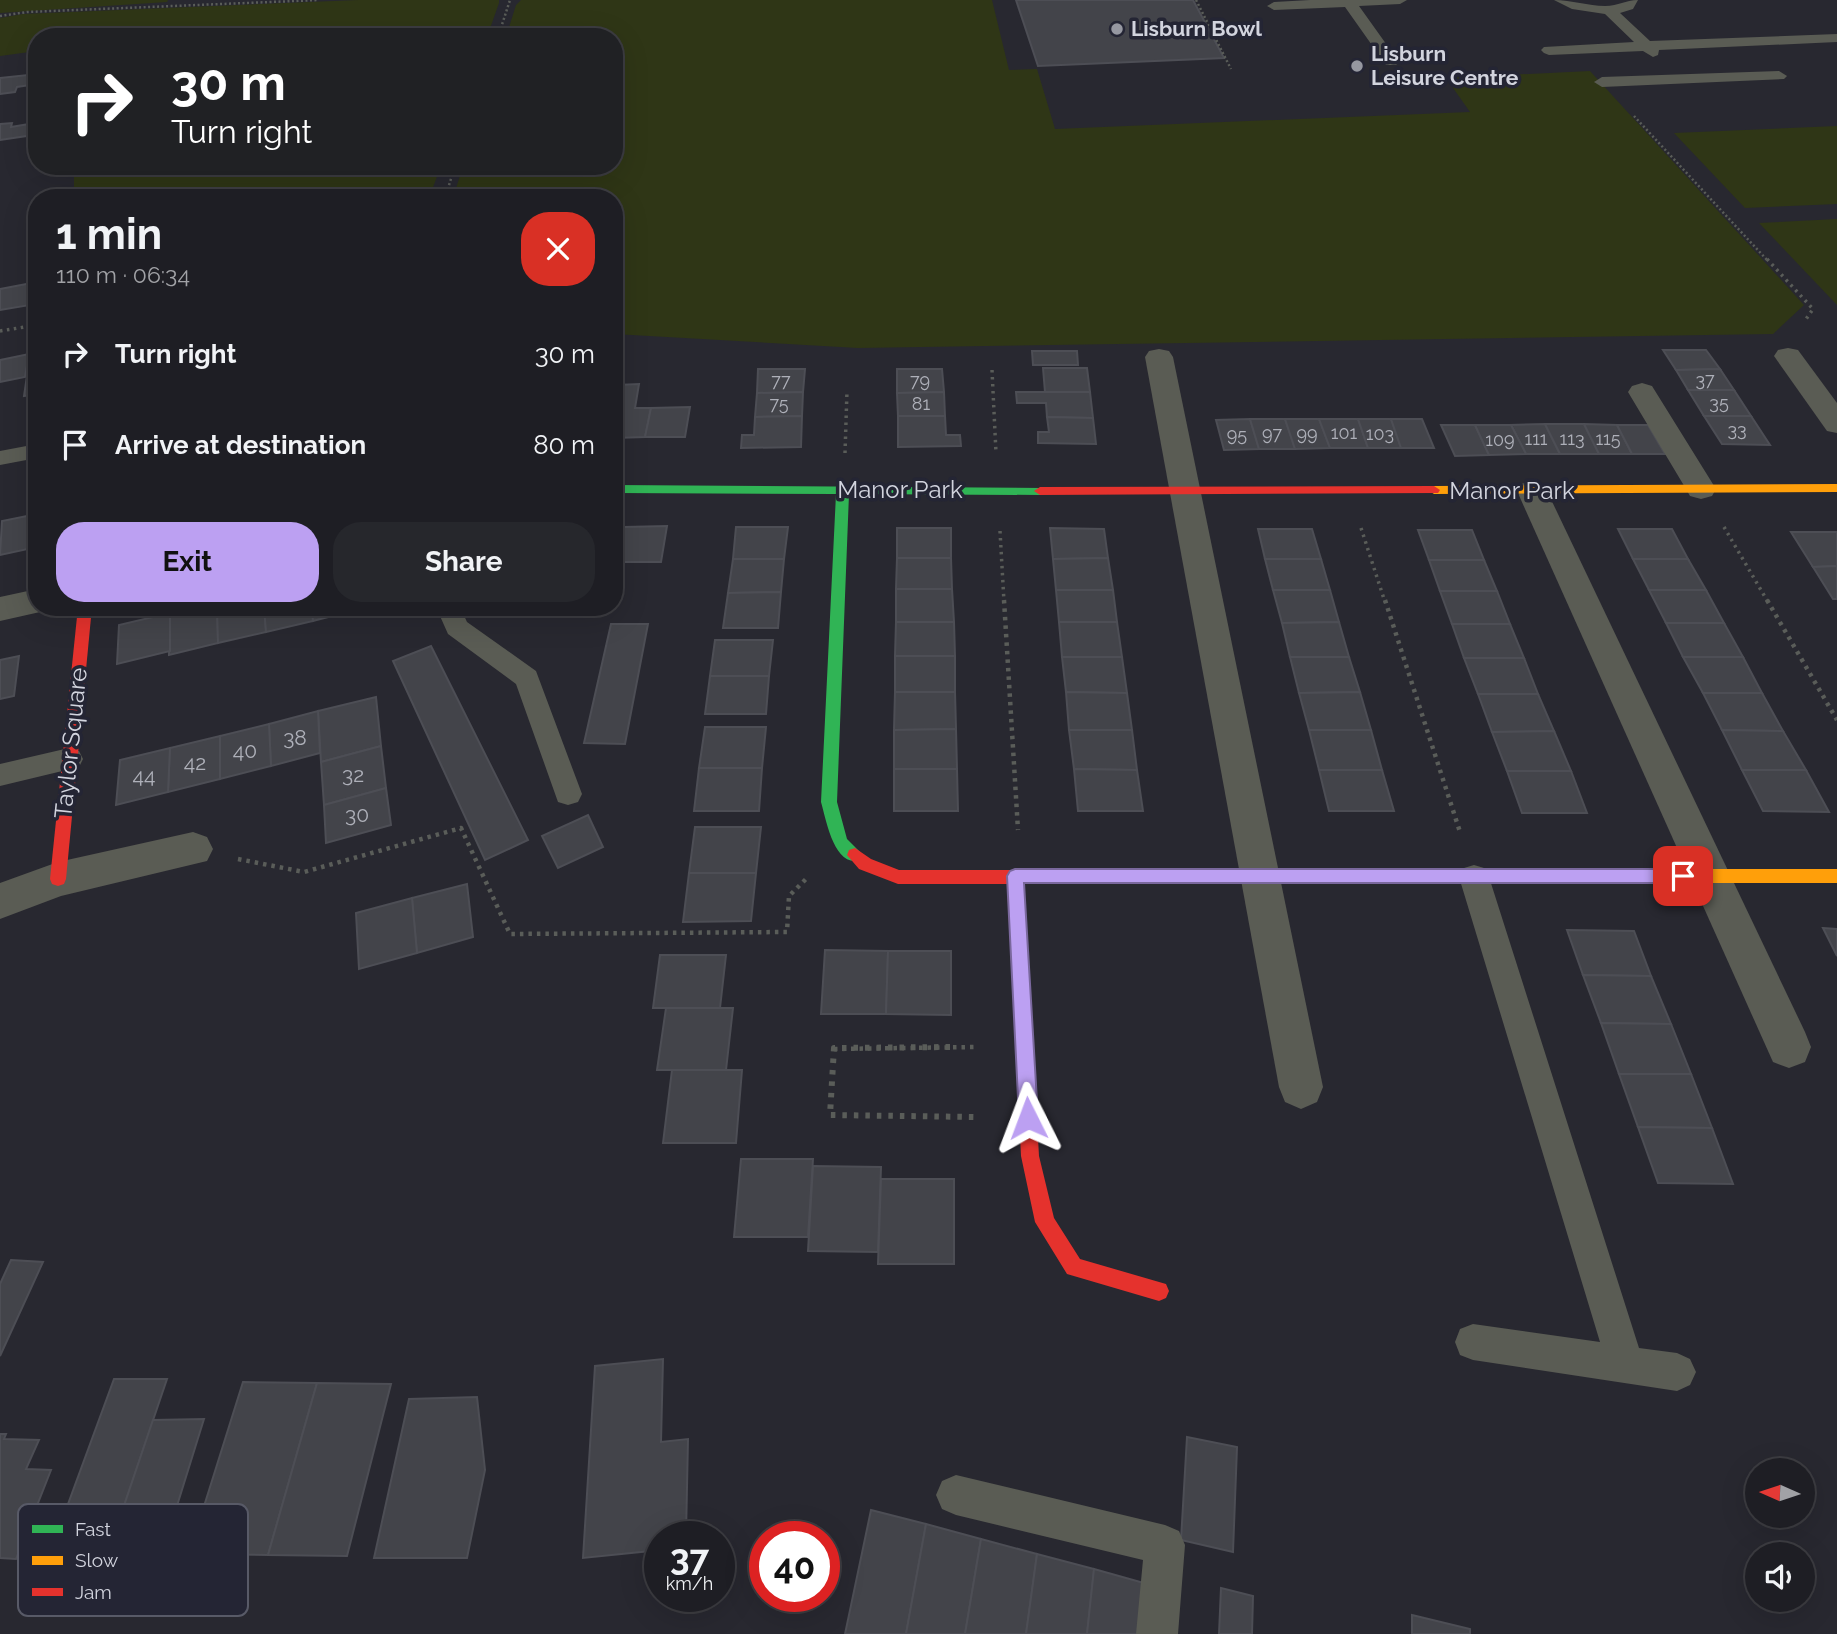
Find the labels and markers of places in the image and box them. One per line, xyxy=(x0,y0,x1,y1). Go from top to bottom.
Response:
place label: Lisburn Bowl xyxy=(1131,16,1262,41)
marker: Lisburn Bowl xyxy=(1109,21,1125,37)
place label: Lisburn Leisure Centre xyxy=(1371,41,1519,90)
marker: Lisburn Leisure Centre xyxy=(1349,58,1365,74)
pin xyxy=(1653,846,1713,906)

